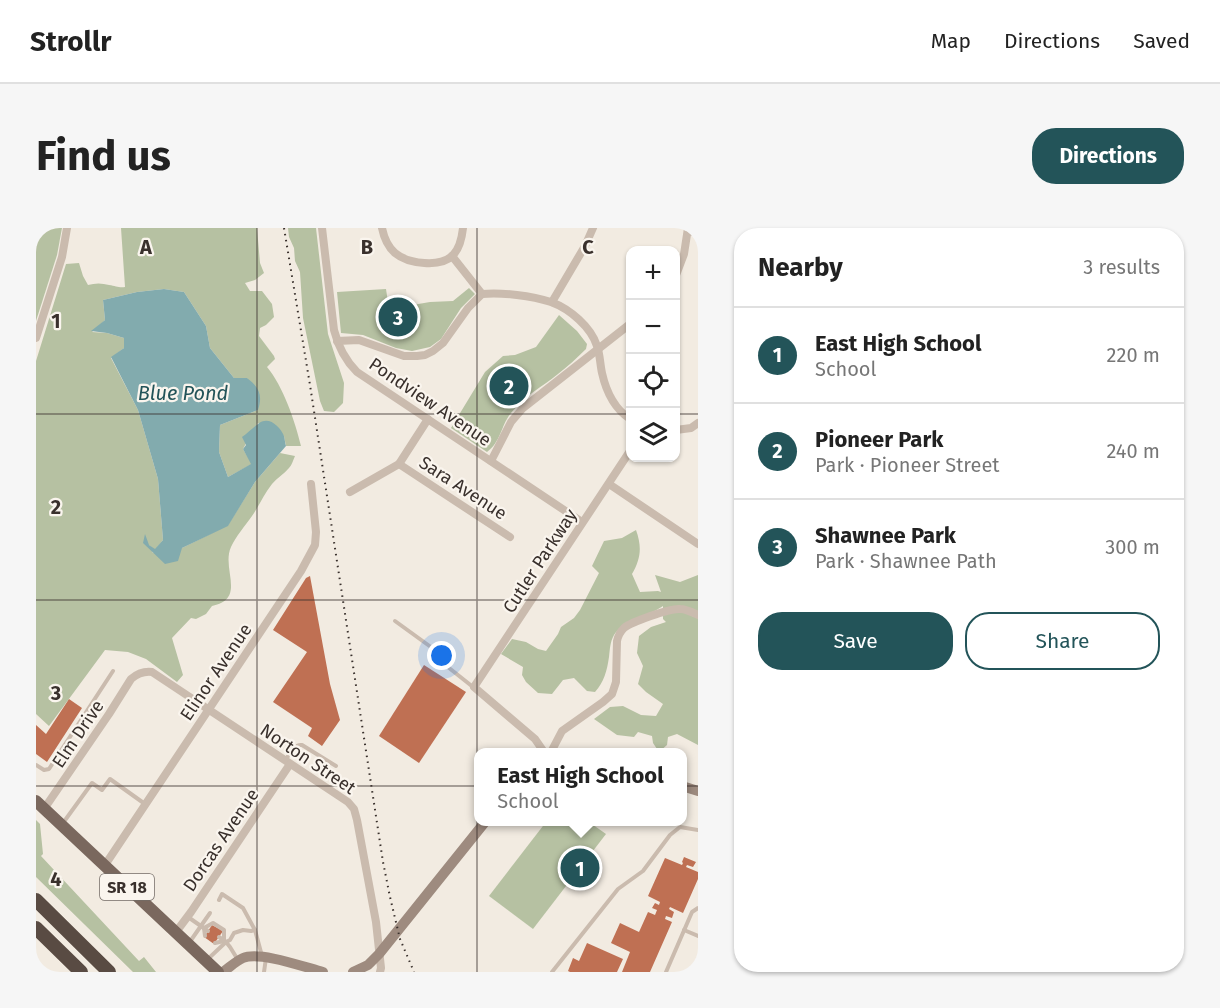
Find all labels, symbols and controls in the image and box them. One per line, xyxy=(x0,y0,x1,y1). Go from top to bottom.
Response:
text: Strollr xyxy=(30,25,111,58)
text: Map xyxy=(931,28,971,54)
text: Directions xyxy=(1004,28,1100,54)
text: Saved xyxy=(1133,28,1190,54)
button: Directions xyxy=(1032,128,1184,184)
text: Find us xyxy=(36,131,171,181)
text: A xyxy=(139,235,153,259)
text: B xyxy=(361,235,373,259)
text: C xyxy=(582,235,594,259)
map controls xyxy=(626,246,680,462)
button: + xyxy=(626,246,680,300)
text: Nearby xyxy=(758,252,843,283)
text: 3 results xyxy=(1083,255,1160,279)
pin: 3 xyxy=(378,294,418,340)
button: − xyxy=(626,300,680,354)
text: 1 xyxy=(51,309,61,333)
text: East High School xyxy=(815,330,981,357)
text: 1 xyxy=(773,343,782,367)
text: 220 m xyxy=(1107,343,1160,367)
street label: Pondview Avenue xyxy=(365,353,495,451)
button: locate xyxy=(626,354,680,408)
text: School xyxy=(815,357,876,381)
pin: 2 xyxy=(490,364,528,408)
water label: Blue Pond xyxy=(138,381,229,405)
button: layers xyxy=(626,408,680,462)
text: Pioneer Park xyxy=(815,426,943,453)
text: 2 xyxy=(772,439,783,463)
text: 240 m xyxy=(1106,439,1160,463)
street label: Sara Avenue xyxy=(415,451,511,525)
text: Park · Pioneer Street xyxy=(815,453,1000,477)
text: 2 xyxy=(51,495,61,519)
street label: Cutler Parkway xyxy=(498,505,582,617)
text: Shawnee Park xyxy=(815,522,956,549)
text: 3 xyxy=(772,535,783,559)
text: 300 m xyxy=(1105,535,1160,559)
text: Park · Shawnee Path xyxy=(815,549,997,573)
button: Save xyxy=(758,612,953,670)
button: Share xyxy=(965,612,1160,670)
street label: Elinor Avenue xyxy=(175,619,257,725)
your location xyxy=(427,641,456,670)
text: 3 xyxy=(50,681,61,705)
street label: Elm Drive xyxy=(47,696,109,772)
street label: Norton Street xyxy=(256,719,360,799)
popup xyxy=(474,748,687,826)
text: East High School xyxy=(497,762,664,789)
street label: Dorcas Avenue xyxy=(178,784,264,896)
text: School xyxy=(497,789,559,813)
pin: 1 xyxy=(560,846,600,890)
text: 4 xyxy=(50,867,62,891)
road number: SR 18 xyxy=(100,874,154,900)

